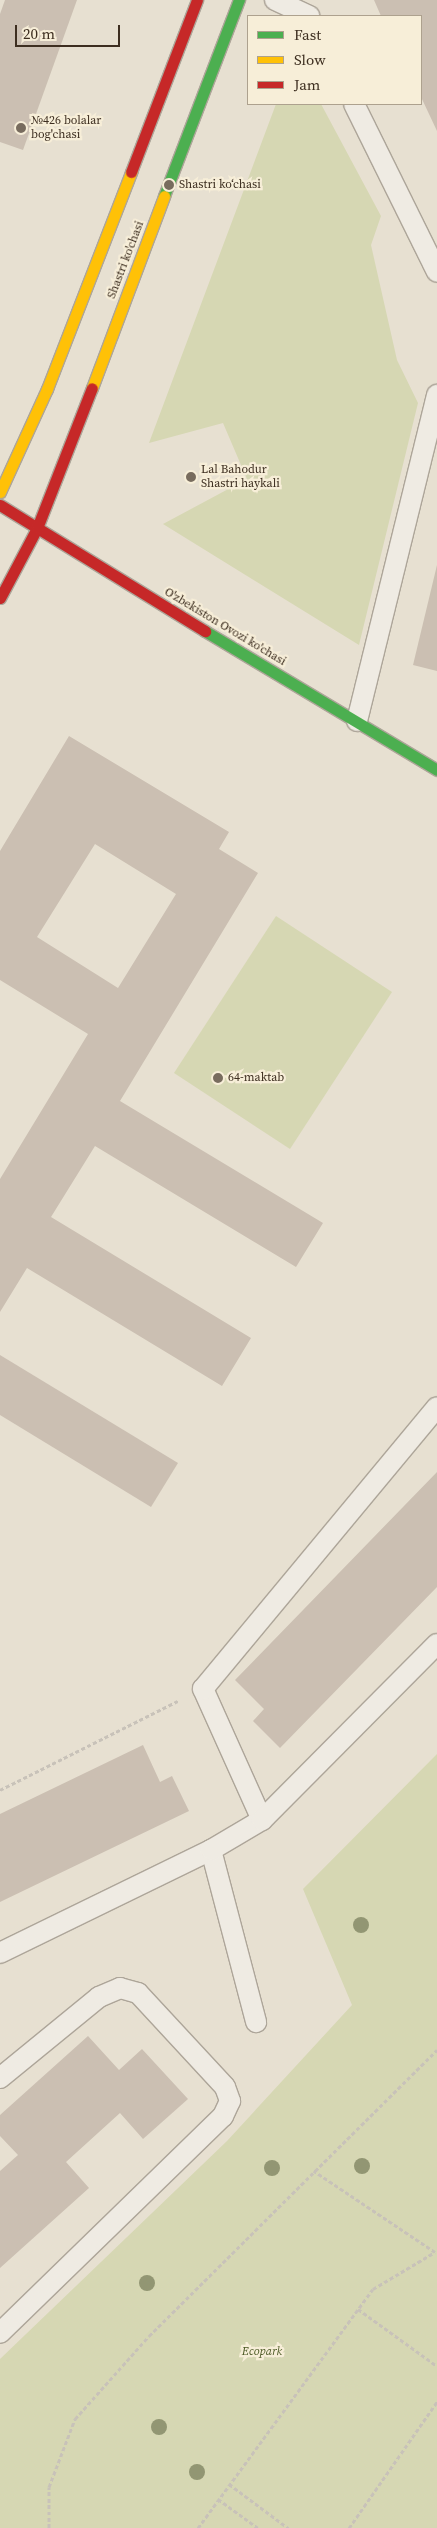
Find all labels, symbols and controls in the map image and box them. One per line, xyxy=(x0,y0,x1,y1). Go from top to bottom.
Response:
scale bar xyxy=(18,15,122,47)
legend xyxy=(247,15,422,105)
text: 20 m xyxy=(23,23,55,44)
text: Fast xyxy=(294,24,321,45)
text: Slow xyxy=(294,49,326,70)
text: Jam xyxy=(294,74,320,95)
place label: №426 bolalar bog'chasi xyxy=(31,114,101,142)
marker: №426 bolalar bog'chasi xyxy=(15,122,27,134)
place label: Shastri koʻchasi xyxy=(179,178,261,192)
marker: Shastri koʻchasi xyxy=(163,179,175,191)
street label: Shastri ko'chasi xyxy=(105,219,147,301)
place label: Lal Bahodur Shastri haykali xyxy=(201,463,280,491)
marker: Lal Bahodur Shastri haykali xyxy=(185,471,197,483)
street label: O'zbekiston Ovozi ko'chasi xyxy=(162,585,288,669)
place label: 64-maktab xyxy=(228,1071,284,1085)
marker: 64-maktab xyxy=(212,1072,224,1084)
park label: Ecopark xyxy=(242,2345,282,2359)

